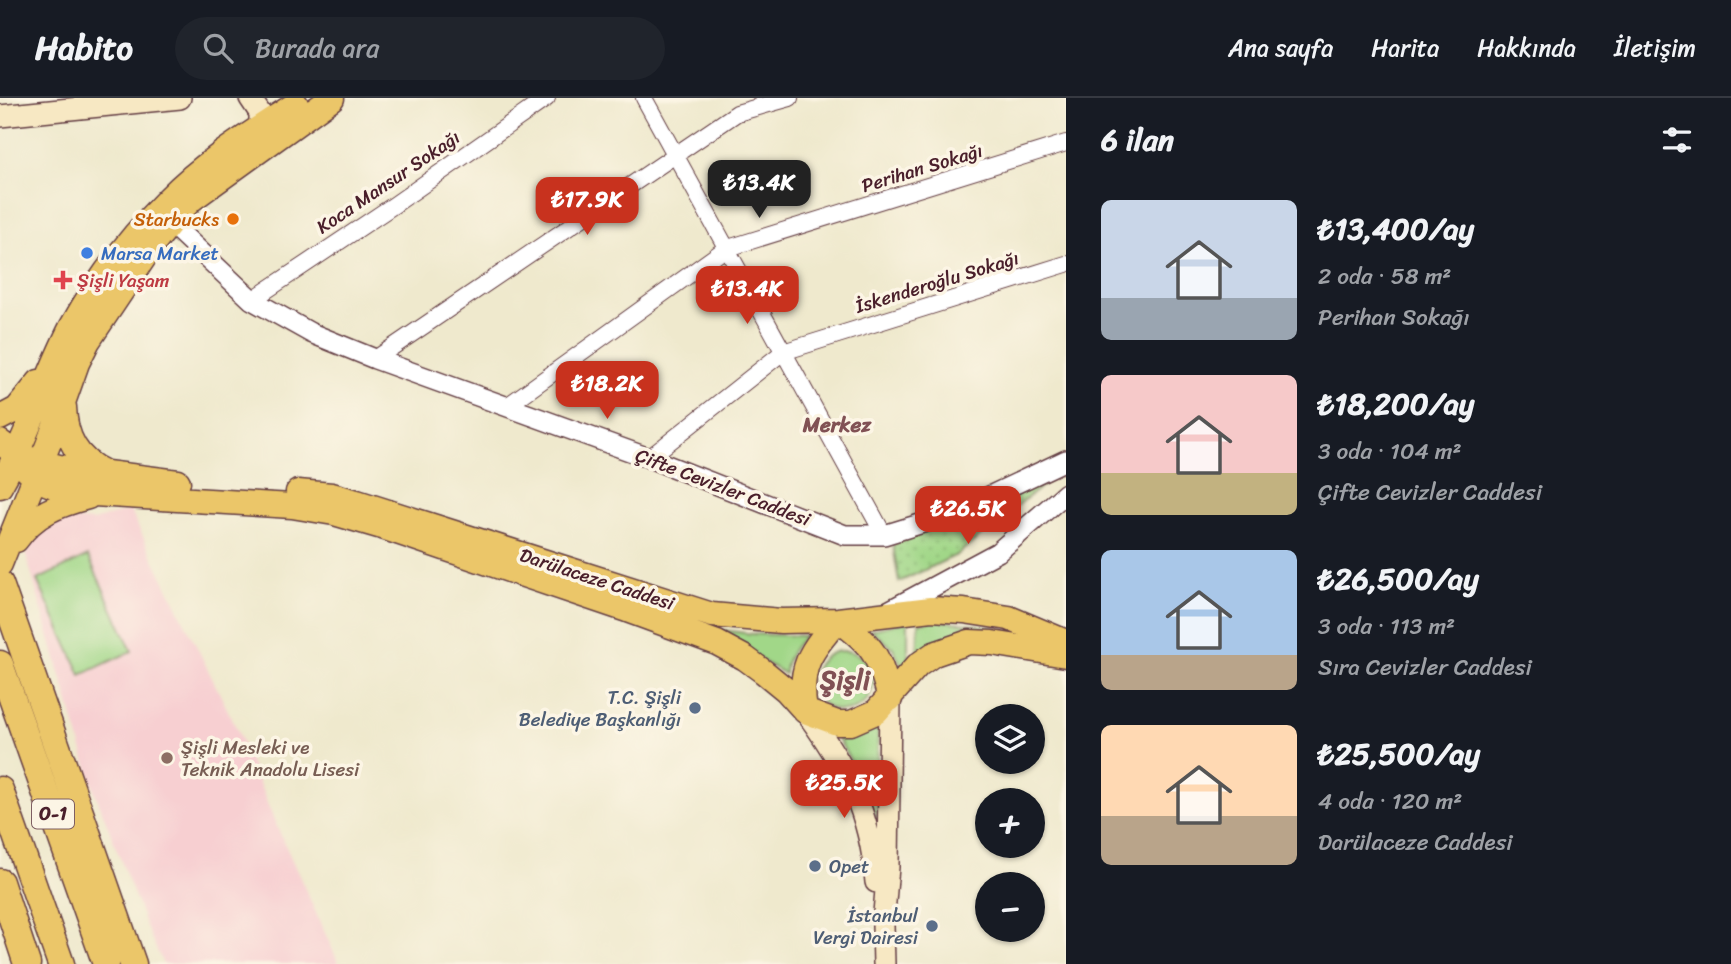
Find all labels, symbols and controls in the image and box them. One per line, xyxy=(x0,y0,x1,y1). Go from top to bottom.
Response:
search box xyxy=(175,17,665,80)
text: Habito xyxy=(35,19,133,77)
text: Burada ara xyxy=(255,25,379,71)
text: Ana sayfa xyxy=(1228,27,1333,69)
text: Harita xyxy=(1371,27,1439,69)
text: Hakkında xyxy=(1477,27,1576,69)
text: İletişim xyxy=(1614,27,1696,69)
icon: search xyxy=(199,29,237,67)
text: 6 ilan xyxy=(1101,113,1174,167)
street label: Koca Mansur Sokağı xyxy=(309,121,467,243)
icon: filters xyxy=(1658,121,1696,159)
street label: Perihan Sokağı xyxy=(857,134,987,202)
pin: ₺13.4K xyxy=(702,160,816,220)
text: ₺13.4K xyxy=(724,162,794,203)
pin: ₺17.9K xyxy=(530,178,644,237)
text: ₺17.9K xyxy=(552,179,622,220)
text: ₺13,400/ay xyxy=(1318,202,1474,256)
place label: Starbucks xyxy=(134,203,219,236)
marker: Starbucks xyxy=(225,211,241,227)
icon: home xyxy=(1157,228,1241,312)
place label: Marsa Market xyxy=(101,237,219,270)
street label: İskenderoğlu Sokağı xyxy=(850,241,1023,323)
marker: Marsa Market xyxy=(79,245,95,261)
text: 2 oda · 58 m² xyxy=(1318,256,1451,297)
place label: Şişli Yaşam xyxy=(77,264,170,297)
pin: ₺13.4K xyxy=(690,266,804,326)
text: ₺13.4K xyxy=(712,268,782,309)
marker: Şişli Yaşam xyxy=(55,272,71,288)
text: Perihan Sokağı xyxy=(1318,297,1469,338)
pin: ₺18.2K xyxy=(550,362,664,421)
text: ₺18.2K xyxy=(572,363,642,404)
text: ₺18,200/ay xyxy=(1318,377,1474,431)
icon: home xyxy=(1157,403,1241,487)
district label: Merkez xyxy=(802,406,872,444)
text: 3 oda · 104 m² xyxy=(1318,431,1462,472)
street label: Çifte Cevizler Caddesi xyxy=(631,438,816,536)
text: Çifte Cevizler Caddesi xyxy=(1318,472,1542,513)
pin: ₺26.5K xyxy=(911,486,1025,546)
text: ₺26.5K xyxy=(931,488,1005,529)
street label: Darülaceze Caddesi xyxy=(515,538,679,620)
text: ₺26,500/ay xyxy=(1318,552,1479,606)
icon: home xyxy=(1157,578,1241,662)
text: 3 oda · 113 m² xyxy=(1318,606,1455,647)
text: Sıra Cevizler Caddesi xyxy=(1318,647,1532,688)
district label: Şişli xyxy=(819,657,872,703)
place label: T.C. Şişli Belediye Başkanlığı xyxy=(519,681,682,736)
marker: T.C. Şişli Belediye Başkanlığı xyxy=(687,700,703,716)
map controls xyxy=(975,704,1045,942)
button: layers xyxy=(975,704,1045,774)
text: ₺25,500/ay xyxy=(1318,727,1480,781)
place label: Şişli Mesleki ve Teknik Anadolu Lisesi xyxy=(181,731,360,786)
marker: Şişli Mesleki ve Teknik Anadolu Lisesi xyxy=(159,750,175,766)
icon: home xyxy=(1157,753,1241,837)
pin: ₺25.5K xyxy=(787,760,901,820)
text: ₺25.5K xyxy=(806,762,882,803)
text: 4 oda · 120 m² xyxy=(1318,781,1462,822)
button: + xyxy=(975,788,1045,858)
road number: O-1 xyxy=(32,800,74,828)
text: Darülaceze Caddesi xyxy=(1318,822,1513,863)
place label: Opet xyxy=(829,850,869,883)
marker: Opet xyxy=(807,858,823,874)
button: − xyxy=(975,872,1045,942)
place label: İstanbul Vergi Dairesi xyxy=(813,899,919,954)
marker: İstanbul Vergi Dairesi xyxy=(924,918,940,934)

